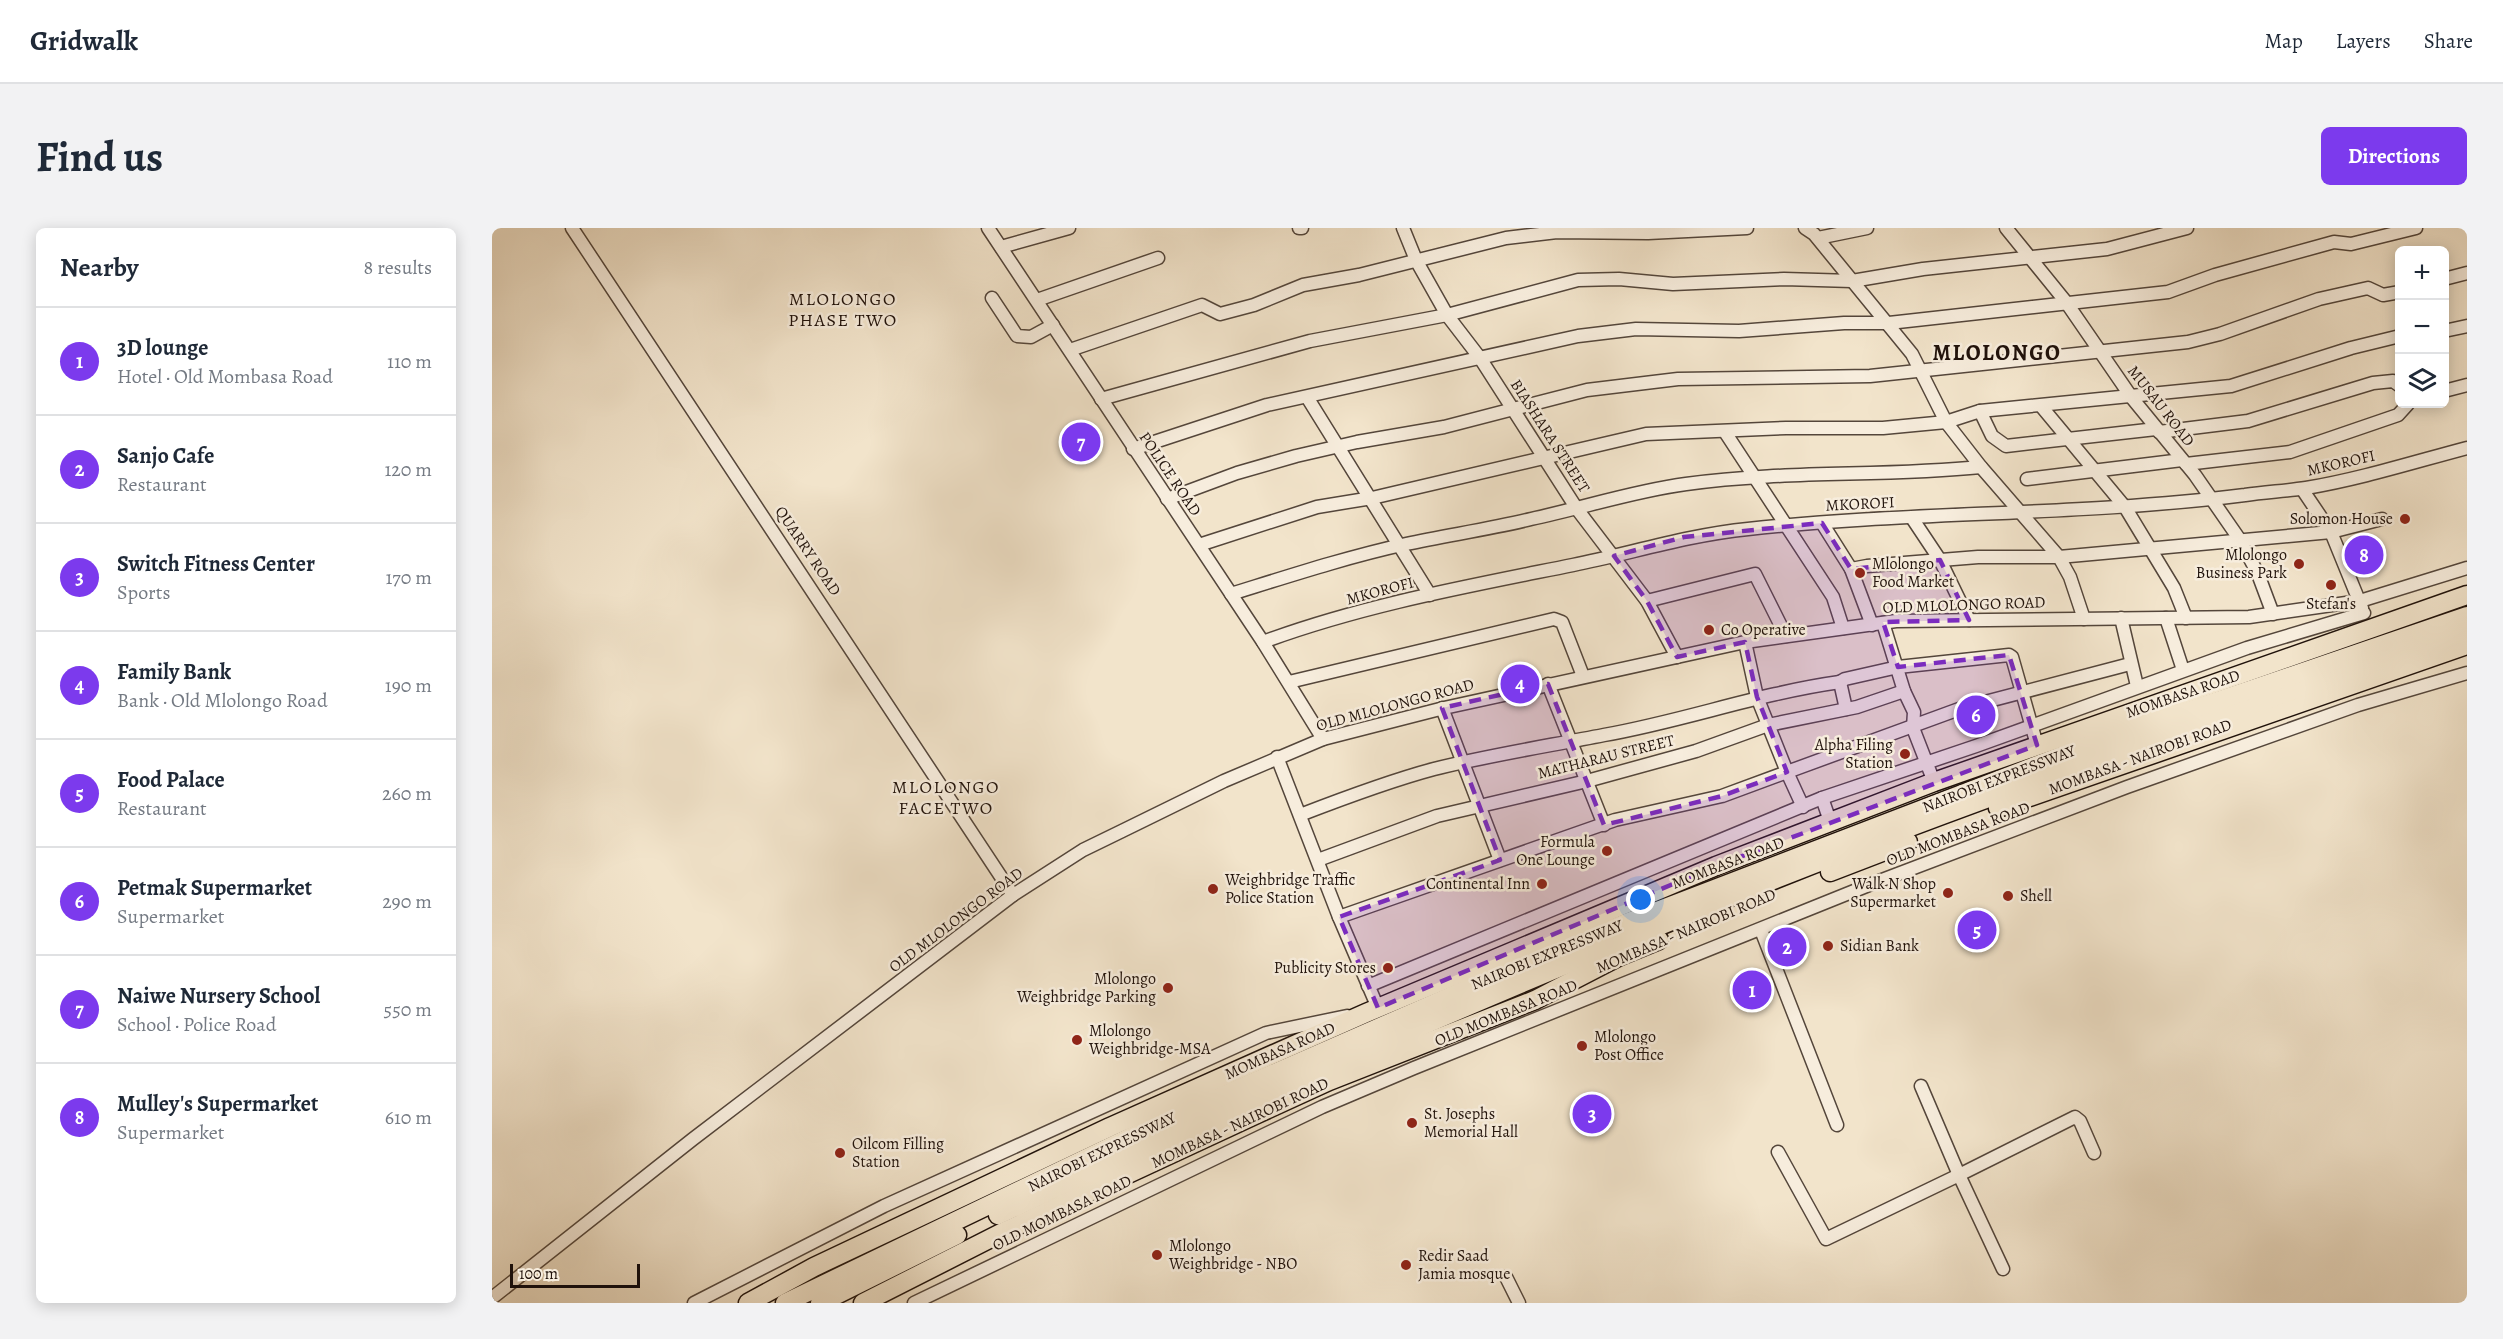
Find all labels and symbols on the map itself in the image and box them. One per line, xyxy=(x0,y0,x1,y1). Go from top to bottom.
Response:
district label: MLOLONGO PHASE TWO xyxy=(788,287,898,332)
district label: MLOLONGO xyxy=(1933,338,2061,368)
street label: MUSAU ROAD xyxy=(2122,361,2200,451)
street label: BIASHARA STREET xyxy=(1505,375,1595,497)
pin: 7 xyxy=(1062,420,1100,464)
street label: POLICE ROAD xyxy=(1134,428,1206,520)
street label: MKOROFI xyxy=(2305,445,2377,481)
street label: MKOROFI xyxy=(1825,491,1895,517)
street label: QUARRY ROAD xyxy=(770,502,846,600)
place label: Solomon House xyxy=(2290,508,2393,530)
marker: Solomon House xyxy=(2398,512,2412,526)
pin: 8 xyxy=(2344,532,2384,578)
place label: Mlolongo Business Park xyxy=(2196,544,2287,584)
place label: Mlolongo Food Market xyxy=(1872,553,1954,593)
marker: Mlolongo Business Park xyxy=(2292,557,2306,571)
marker: Mlolongo Food Market xyxy=(1853,566,1867,580)
street label: MKOROFI xyxy=(1344,571,1416,611)
marker: Stefan's xyxy=(2324,578,2338,592)
street label: OLD MLOLONGO ROAD xyxy=(1882,591,2046,619)
place label: Stefan's xyxy=(2306,593,2356,615)
place label: Co Operative xyxy=(1721,619,1806,641)
marker: Co Operative xyxy=(1702,623,1716,637)
pin: 4 xyxy=(1500,662,1540,706)
street label: MOMBASA ROAD xyxy=(2123,664,2243,724)
street label: OLD MLOLONGO ROAD xyxy=(1314,673,1476,737)
pin: 6 xyxy=(1956,692,1996,738)
street label: MOMBASA - NAIROBI ROAD xyxy=(2045,714,2235,800)
street label: MATHARAU STREET xyxy=(1535,729,1677,785)
place label: Alpha Filing Station xyxy=(1814,734,1893,774)
street label: NAIROBI EXPRESSWAY xyxy=(1919,740,2079,818)
marker: Alpha Filing Station xyxy=(1898,747,1912,761)
district label: MLOLONGO FACE TWO xyxy=(892,775,1000,820)
street label: OLD MOMBASA ROAD xyxy=(1883,796,2033,872)
place label: Formula One Lounge xyxy=(1516,831,1596,871)
street label: MOMBASA ROAD xyxy=(1668,831,1788,895)
marker: Formula One Lounge xyxy=(1600,844,1614,858)
street label: OLD MLOLONGO ROAD xyxy=(884,862,1028,978)
place label: Weighbridge Traffic Police Station xyxy=(1224,869,1356,909)
place label: Continental Inn xyxy=(1426,873,1530,895)
place label: Walk N Shop Supermarket xyxy=(1850,873,1936,913)
marker: Continental Inn xyxy=(1535,877,1549,891)
marker: Weighbridge Traffic Police Station xyxy=(1206,882,1220,896)
street label: MOMBASA - NAIROBI ROAD xyxy=(1593,883,1779,979)
your location xyxy=(1626,885,1655,914)
place label: Shell xyxy=(2020,885,2052,907)
marker: Walk N Shop Supermarket xyxy=(1941,886,1955,900)
marker: Shell xyxy=(2001,889,2015,903)
pin: 5 xyxy=(1958,908,1996,952)
street label: NAIROBI EXPRESSWAY xyxy=(1468,914,1627,996)
pin: 2 xyxy=(1768,924,1806,970)
place label: Sidian Bank xyxy=(1840,935,1919,957)
marker: Sidian Bank xyxy=(1821,939,1835,953)
place label: Publicity Stores xyxy=(1274,957,1376,979)
marker: Publicity Stores xyxy=(1381,961,1395,975)
place label: Mlolongo Weighbridge Parking xyxy=(1016,968,1156,1008)
pin: 1 xyxy=(1732,968,1772,1012)
street label: OLD MOMBASA ROAD xyxy=(1431,974,1581,1052)
marker: Mlolongo Weighbridge Parking xyxy=(1161,981,1175,995)
street label: MOMBASA ROAD xyxy=(1221,1017,1339,1085)
place label: Mlolongo Weighbridge-MSA xyxy=(1088,1020,1211,1060)
place label: Mlolongo Post Office xyxy=(1594,1026,1664,1066)
marker: Mlolongo Weighbridge-MSA xyxy=(1070,1033,1084,1047)
marker: Mlolongo Post Office xyxy=(1575,1039,1589,1053)
street label: MOMBASA - NAIROBI ROAD xyxy=(1148,1072,1332,1174)
pin: 3 xyxy=(1572,1092,1612,1136)
place label: St. Josephs Memorial Hall xyxy=(1424,1103,1518,1143)
street label: NAIROBI EXPRESSWAY xyxy=(1024,1106,1180,1197)
marker: St. Josephs Memorial Hall xyxy=(1405,1116,1419,1130)
place label: Oilcom Filling Station xyxy=(852,1133,944,1173)
marker: Oilcom Filling Station xyxy=(833,1146,847,1160)
street label: OLD MOMBASA ROAD xyxy=(989,1170,1135,1256)
place label: Mlolongo Weighbridge - NBO xyxy=(1168,1235,1297,1275)
place label: Redir Saad Jamia mosque xyxy=(1418,1245,1510,1285)
marker: Mlolongo Weighbridge - NBO xyxy=(1150,1248,1164,1262)
marker: Redir Saad Jamia mosque xyxy=(1399,1258,1413,1272)
scale bar xyxy=(510,1261,640,1288)

